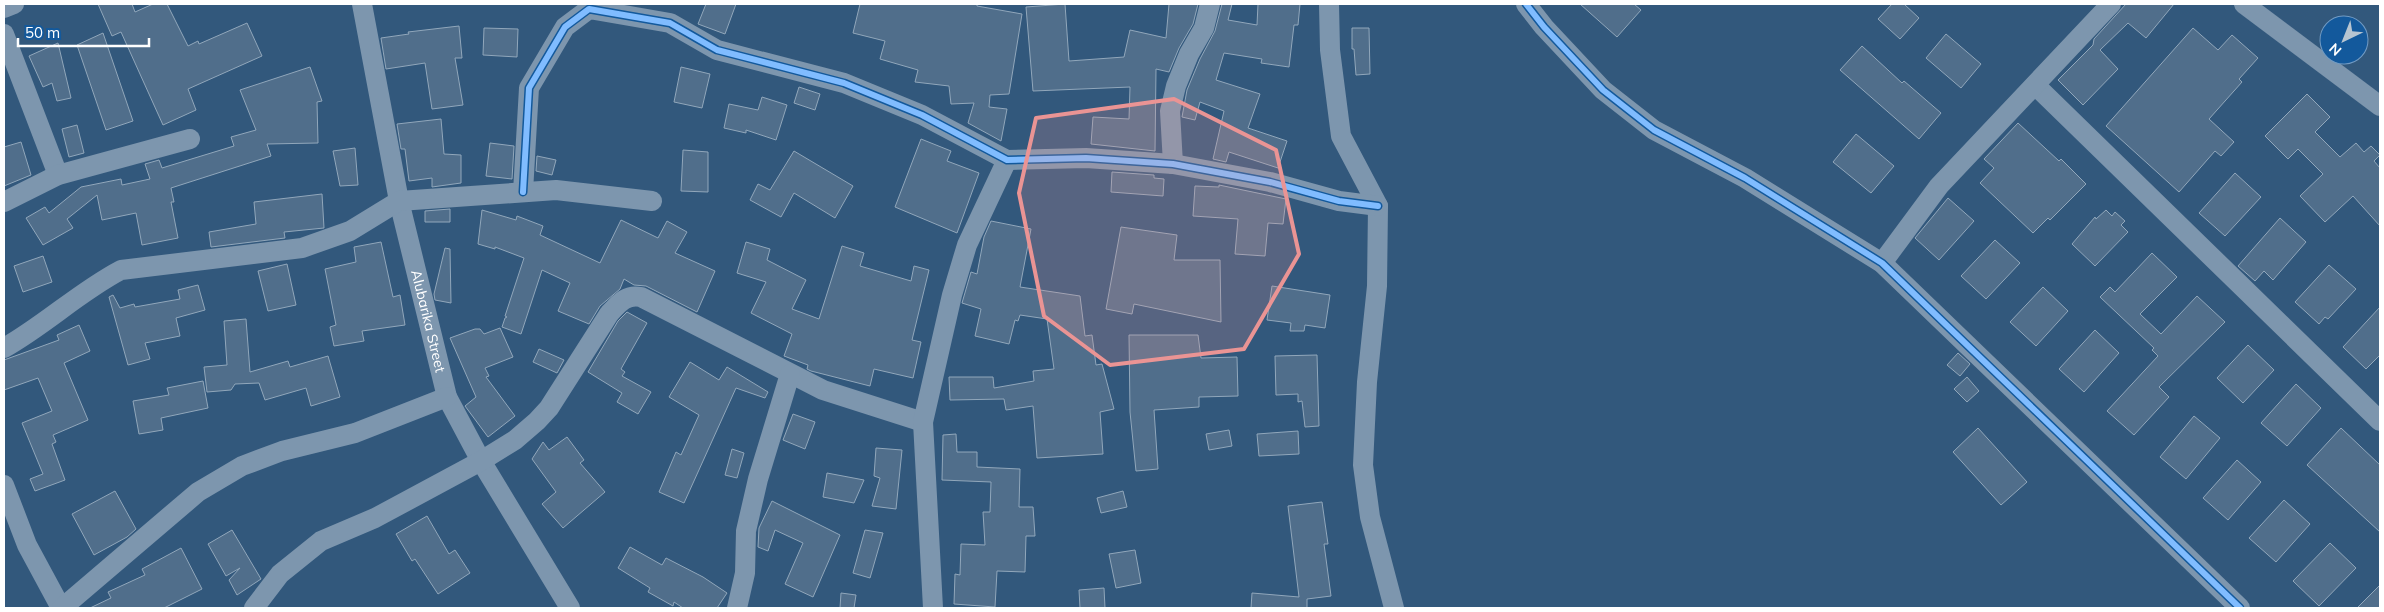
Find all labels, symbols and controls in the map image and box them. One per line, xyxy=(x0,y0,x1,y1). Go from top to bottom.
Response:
scale bar xyxy=(18,15,149,47)
north arrow xyxy=(2319,15,2369,65)
text: 50 m xyxy=(25,23,60,42)
text: N xyxy=(2325,39,2345,60)
street label: Alubarika Street xyxy=(407,268,450,374)

